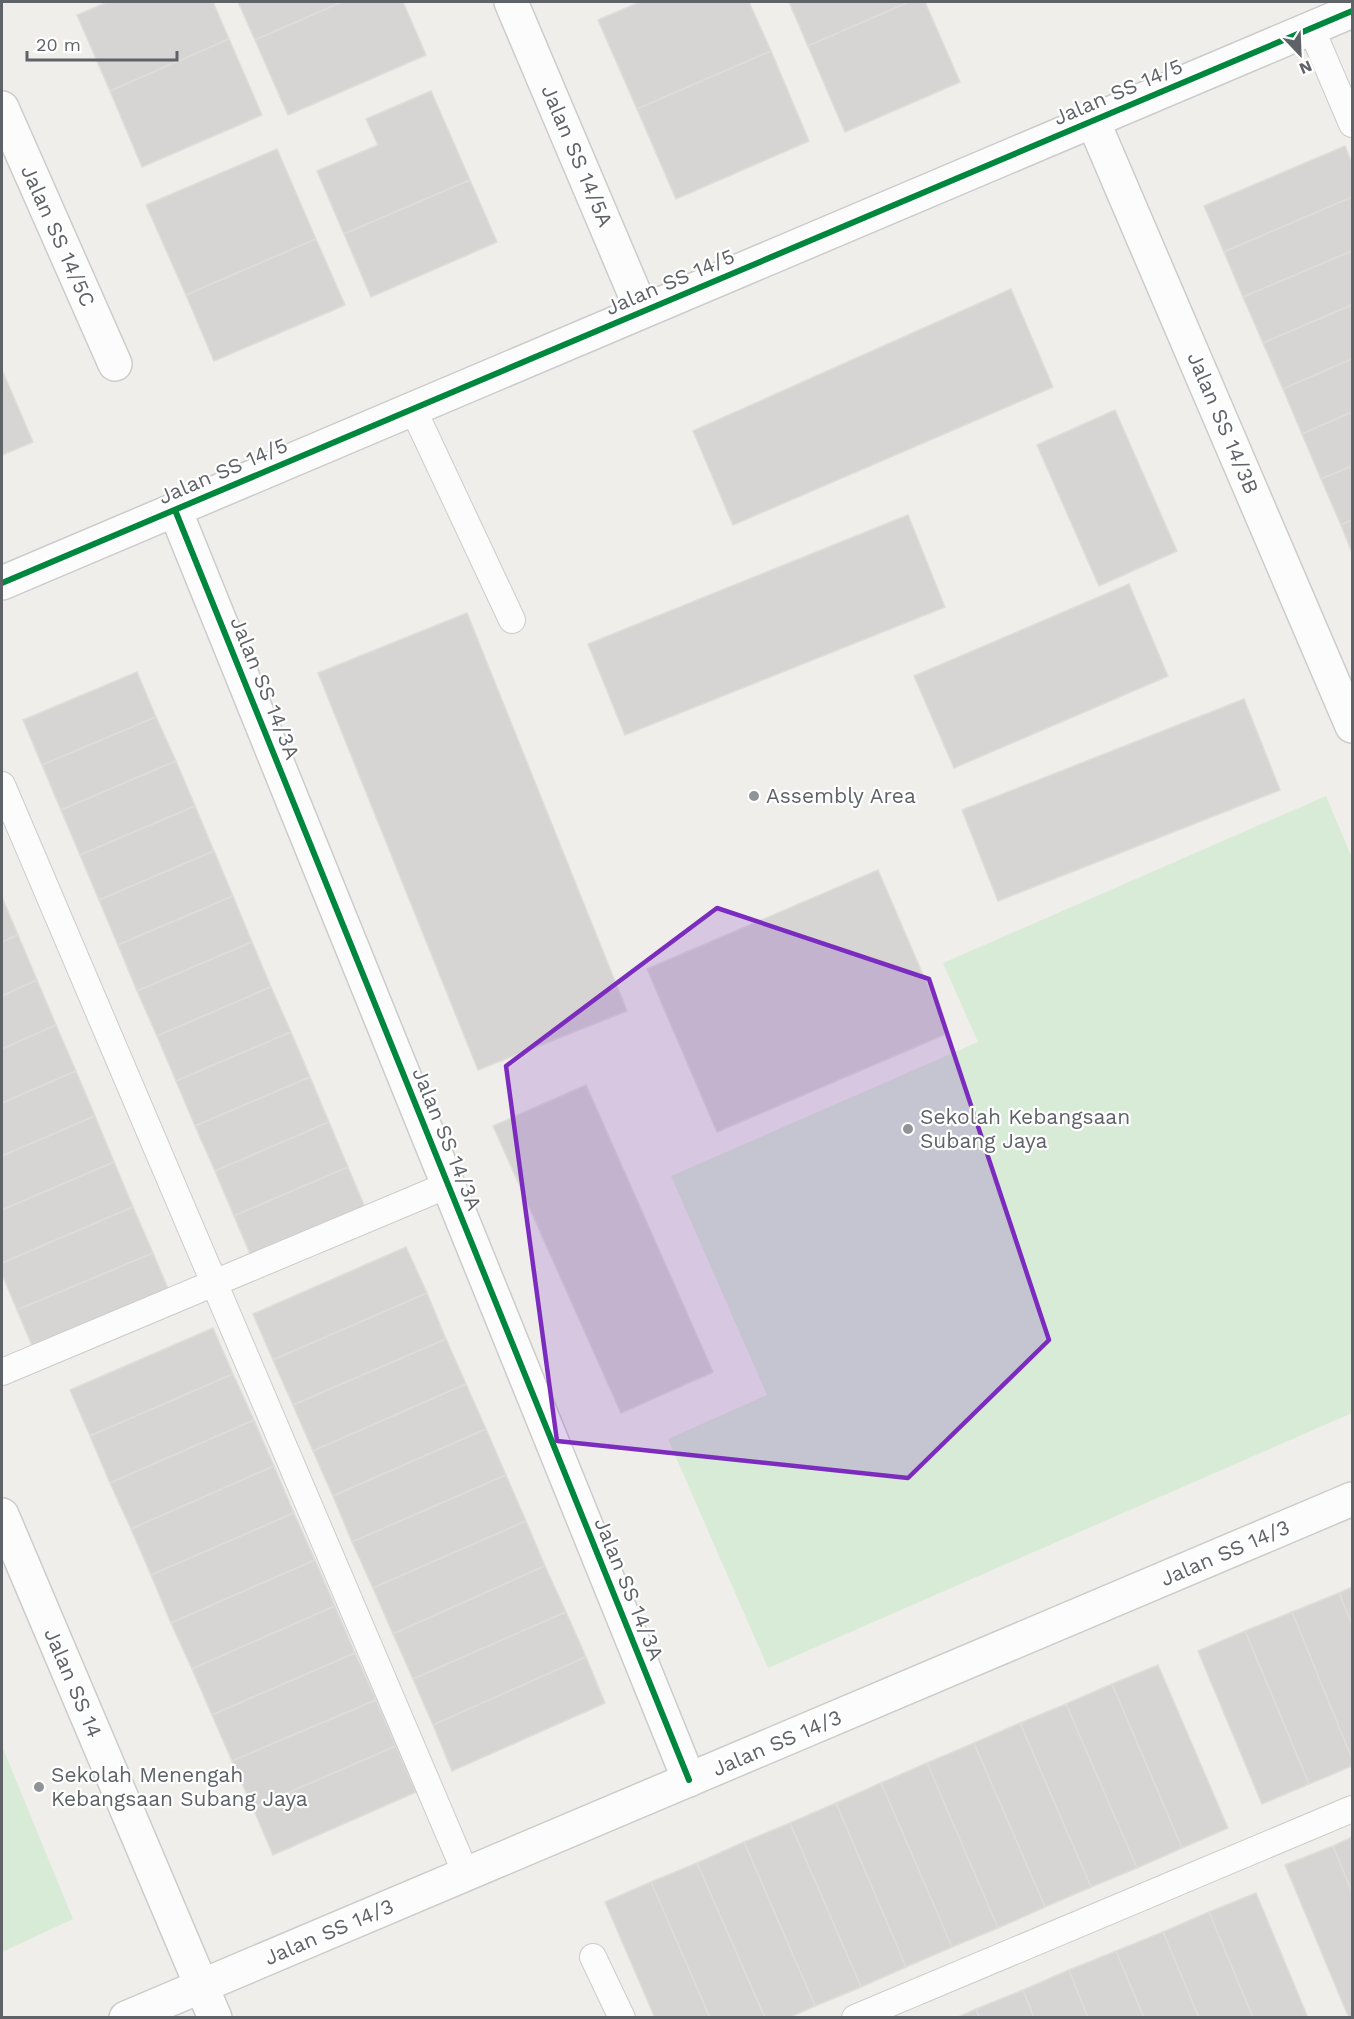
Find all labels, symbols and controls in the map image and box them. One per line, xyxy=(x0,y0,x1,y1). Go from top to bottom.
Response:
scale bar xyxy=(27,24,177,62)
north arrow xyxy=(1270,24,1330,84)
text: 20 m xyxy=(36,34,81,55)
street label: Jalan SS 14/5 xyxy=(1049,53,1186,130)
text: N xyxy=(1296,56,1315,78)
street label: Jalan SS 14/5A xyxy=(536,81,619,231)
street label: Jalan SS 14/5C xyxy=(16,161,101,310)
street label: Jalan SS 14/5 xyxy=(601,243,738,320)
street label: Jalan SS 14/3B xyxy=(1182,348,1265,498)
street label: Jalan SS 14/5 xyxy=(154,432,291,509)
street label: Jalan SS 14/3A xyxy=(225,613,306,763)
place label: Assembly Area xyxy=(766,783,916,808)
marker: Assembly Area xyxy=(747,789,761,803)
street label: Jalan SS 14/3A xyxy=(407,1064,488,1214)
place label: Sekolah Kebangsaan Subang Jaya xyxy=(920,1104,1130,1153)
marker: Sekolah Kebangsaan Subang Jaya xyxy=(901,1122,915,1136)
street label: Jalan SS 14/3A xyxy=(589,1514,670,1664)
street label: Jalan SS 14/3 xyxy=(1156,1514,1293,1591)
street label: Jalan SS 14 xyxy=(39,1624,108,1741)
street label: Jalan SS 14/3 xyxy=(708,1704,845,1781)
place label: Sekolah Menengah Kebangsaan Subang Jaya xyxy=(51,1762,308,1811)
marker: Sekolah Menengah Kebangsaan Subang Jaya xyxy=(32,1780,46,1794)
street label: Jalan SS 14/3 xyxy=(260,1893,397,1970)

